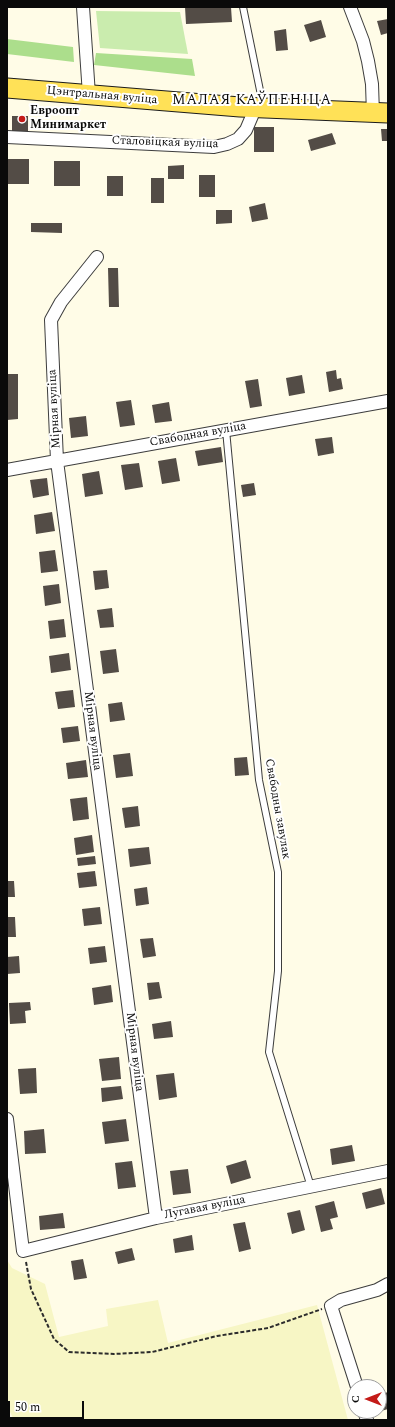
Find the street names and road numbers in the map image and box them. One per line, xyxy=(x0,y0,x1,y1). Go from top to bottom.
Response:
street label: Цэнтральная вуліца xyxy=(46,84,158,108)
street label: Сталовіцкая вуліца xyxy=(111,134,219,152)
street label: Мірная вуліца xyxy=(46,369,64,449)
street label: Свабодная вуліца xyxy=(149,419,247,451)
street label: Мірная вуліца xyxy=(80,691,104,771)
street label: Свабодны завулак xyxy=(261,758,293,860)
street label: Мірная вуліца xyxy=(122,1012,146,1092)
street label: Лугавая вуліца xyxy=(163,1193,247,1223)

